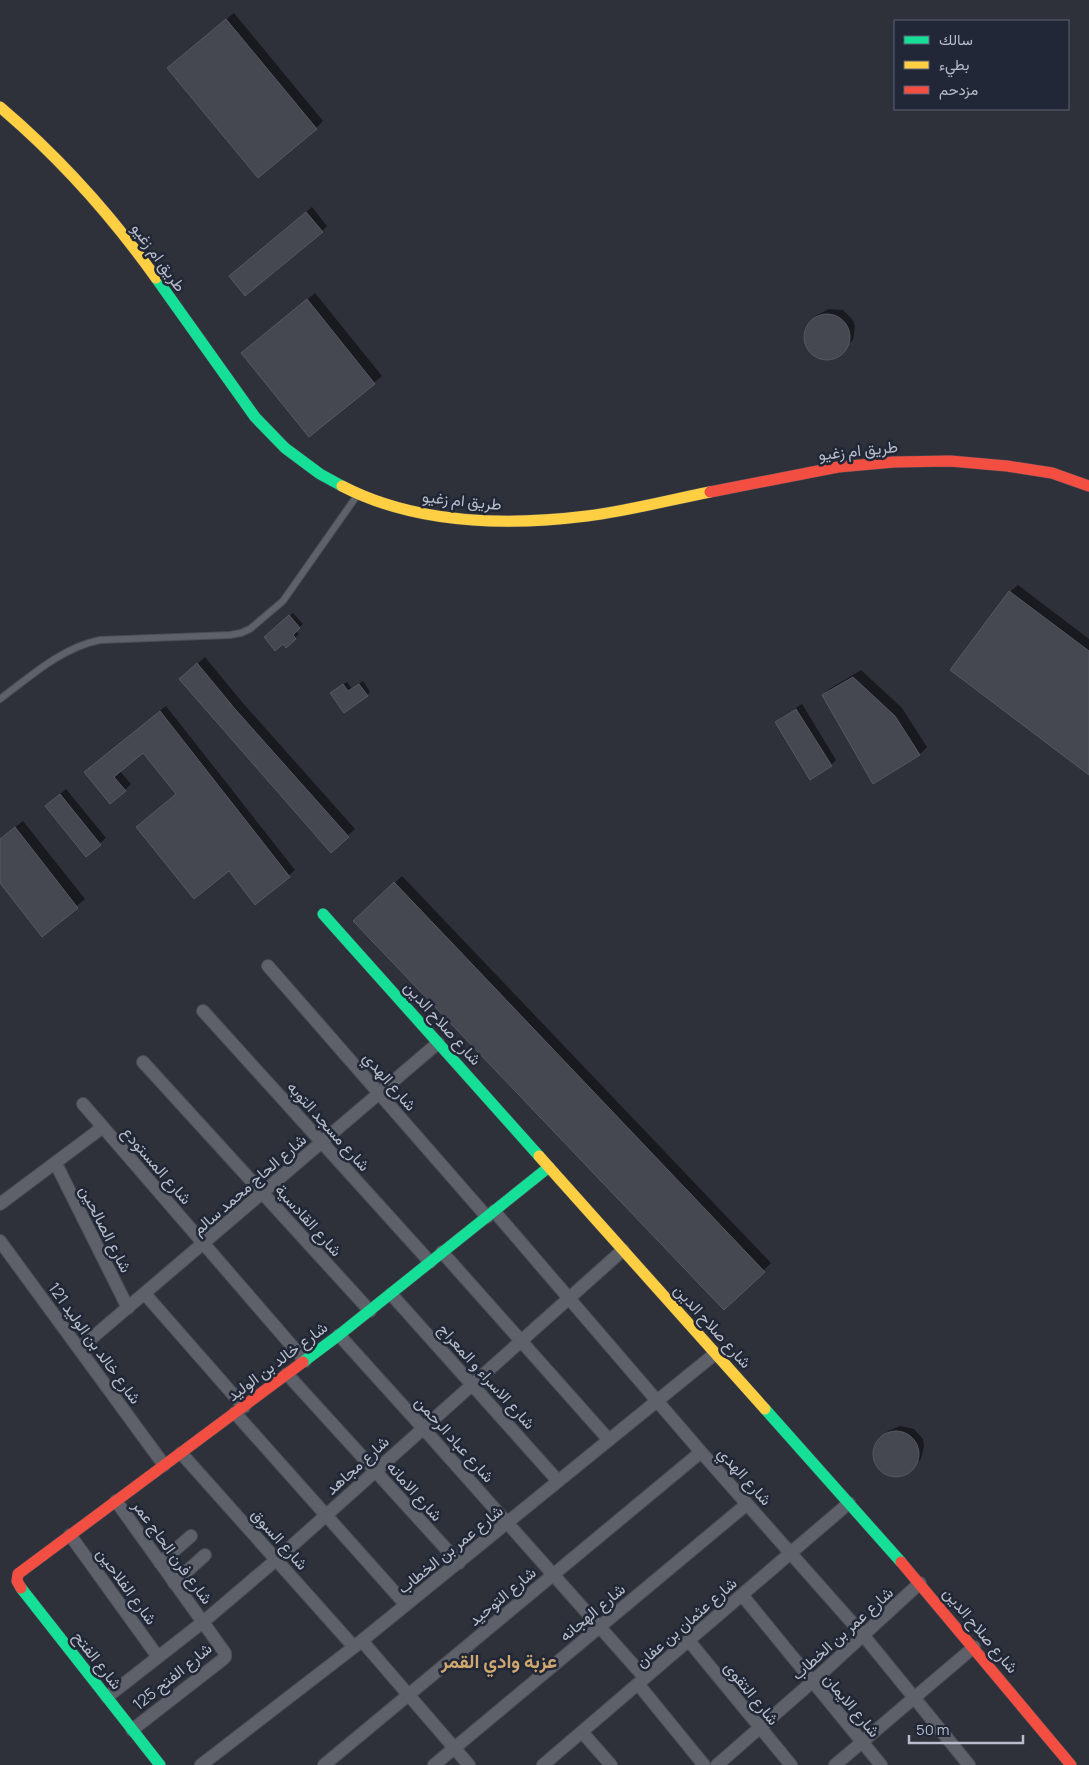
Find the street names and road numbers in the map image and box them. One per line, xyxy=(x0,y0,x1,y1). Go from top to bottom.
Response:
street label: طريق ام زغيو xyxy=(127,218,191,296)
street label: طريق ام زغيو xyxy=(817,435,899,465)
street label: طريق ام زغيو xyxy=(421,485,503,515)
street label: شارع صلاح الدين xyxy=(399,976,487,1070)
street label: شارع الهدي xyxy=(356,1047,422,1117)
street label: شارع مسجد التوبه xyxy=(282,1076,375,1176)
street label: شارع المستودع xyxy=(116,1121,197,1209)
street label: شارع الحاج محمد سالم xyxy=(187,1128,311,1240)
street label: شارع القادسية xyxy=(270,1179,347,1262)
street label: شارع الصالحين xyxy=(74,1182,137,1277)
street label: شارع خالد بن الوليد 121 xyxy=(43,1278,147,1409)
street label: شارع صلاح الدين xyxy=(669,1279,757,1373)
street label: شارع خالد بن الوليد xyxy=(222,1316,332,1407)
street label: شارع الاسراء و المعراج xyxy=(433,1318,541,1434)
street label: شارع عباد الرحمن xyxy=(410,1391,500,1488)
street label: شارع مجاهد xyxy=(320,1431,394,1500)
street label: شارع الهدي xyxy=(711,1442,777,1512)
street label: شارع الامانه xyxy=(381,1456,448,1526)
street label: شارع فرن الحاج عمر xyxy=(126,1495,218,1609)
street label: شارع عمر بن الخطاب xyxy=(393,1500,508,1599)
street label: شارع السوق xyxy=(246,1504,313,1575)
street label: شارع الفلاحين xyxy=(91,1543,162,1629)
street label: شارع التوحيد xyxy=(464,1561,541,1631)
street label: شارع عثمان بن عفان xyxy=(631,1572,742,1673)
street label: شارع الهجانه xyxy=(554,1578,630,1647)
street label: شارع عمر بن الخطاب xyxy=(786,1581,898,1685)
street label: شارع صلاح الدين xyxy=(938,1582,1024,1678)
street label: شارع الفتح xyxy=(67,1626,128,1694)
street label: شارع الفتح 125 xyxy=(128,1637,217,1716)
street label: شارع التقوى xyxy=(719,1656,785,1730)
street label: شارع الايمان xyxy=(818,1668,885,1742)

